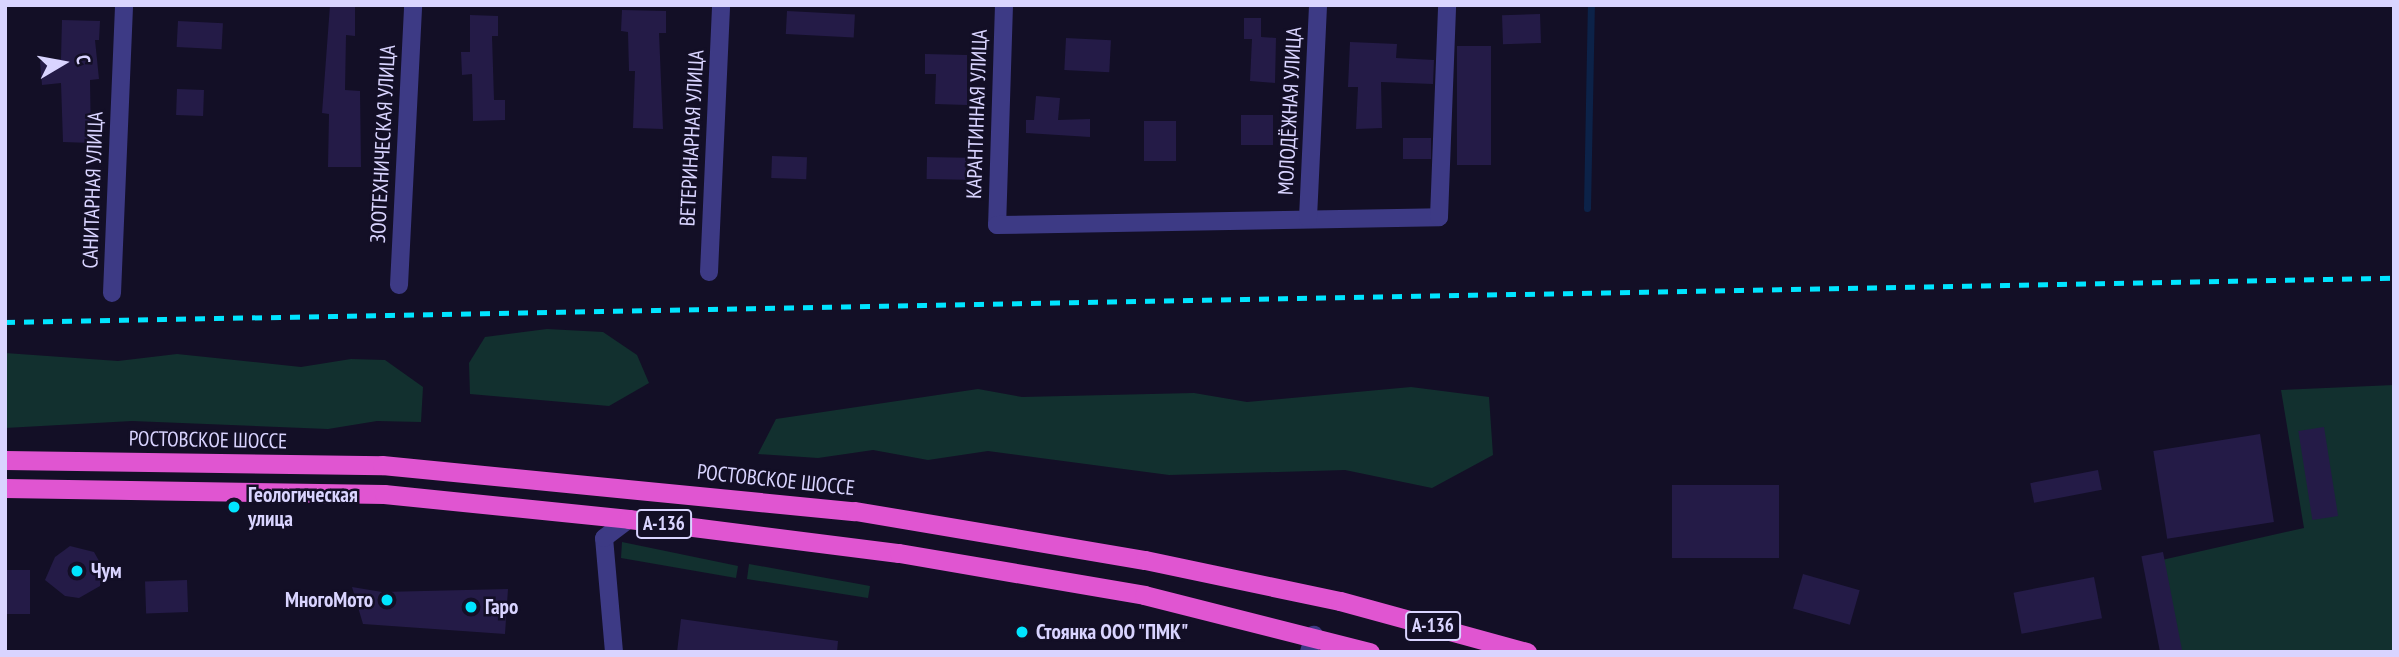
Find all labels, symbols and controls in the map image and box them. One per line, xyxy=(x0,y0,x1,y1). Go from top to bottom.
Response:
street label: МОЛОДЁЖНАЯ УЛИЦА xyxy=(1273,26,1307,196)
north arrow xyxy=(28,28,98,98)
street label: КАРАНТИННАЯ УЛИЦА xyxy=(961,29,993,199)
street label: ЗООТЕХНИЧЕСКАЯ УЛИЦА xyxy=(365,44,401,244)
street label: ВЕТЕРИНАРНАЯ УЛИЦА xyxy=(675,49,709,227)
text: С xyxy=(71,53,96,66)
street label: САНИТАРНАЯ УЛИЦА xyxy=(78,111,108,269)
street label: РОСТОВСКОЕ ШОССЕ xyxy=(129,426,287,454)
street label: РОСТОВСКОЕ ШОССЕ xyxy=(696,459,856,501)
place label: Геологическая улица xyxy=(248,482,358,532)
marker: Геологическая улица xyxy=(226,499,242,515)
road number: А-136 xyxy=(636,509,692,540)
place label: Чум xyxy=(91,558,122,584)
marker: Чум xyxy=(69,563,85,579)
place label: МногоМото xyxy=(285,587,373,613)
marker: МногоМото xyxy=(379,592,395,608)
place label: Гаро xyxy=(485,594,518,620)
marker: Гаро xyxy=(463,599,479,615)
road number: А-136 xyxy=(1405,610,1461,642)
place label: Стоянка ООО "ПМК" xyxy=(1036,619,1190,645)
marker: Стоянка ООО "ПМК" xyxy=(1014,624,1030,640)

